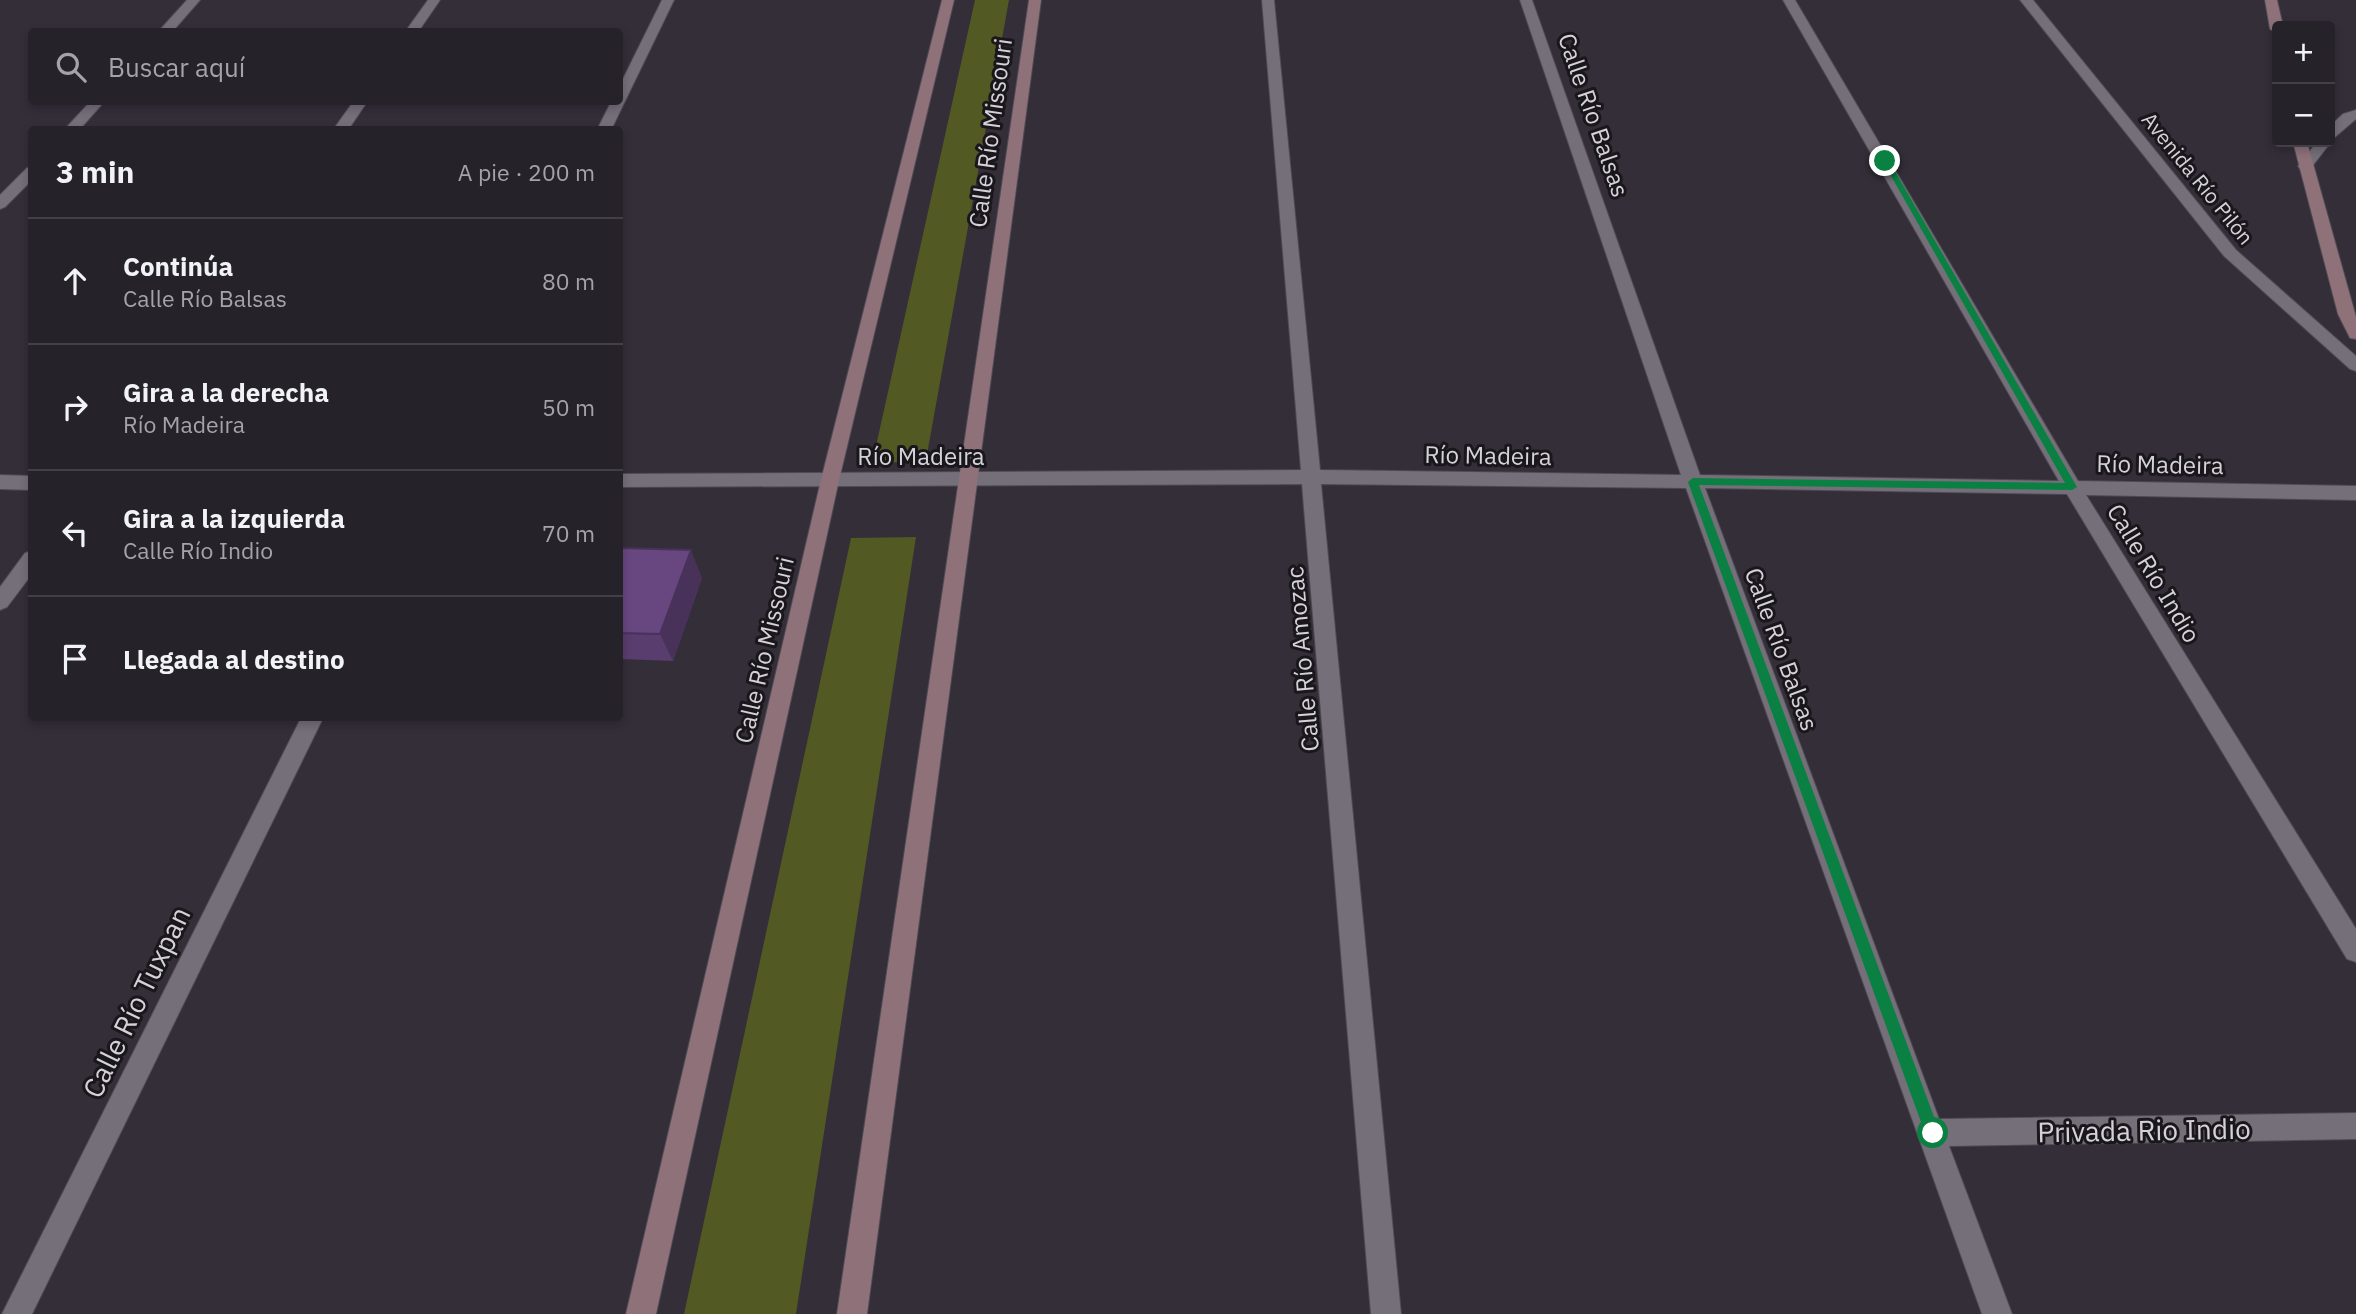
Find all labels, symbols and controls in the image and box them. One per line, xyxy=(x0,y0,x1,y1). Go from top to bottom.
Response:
map controls xyxy=(2272,21,2335,147)
button: + xyxy=(2272,21,2335,84)
search box xyxy=(28,28,623,105)
street label: Calle Río Balsas xyxy=(1551,29,1637,201)
street label: Calle Río Missouri xyxy=(961,36,1019,230)
icon: search xyxy=(52,48,90,86)
text: Buscar aquí xyxy=(108,50,245,84)
button: − xyxy=(2272,84,2335,147)
street label: Avenida Río Pilón xyxy=(2136,106,2260,250)
route end xyxy=(1869,145,1900,176)
text: 3 min xyxy=(56,152,134,191)
text: A pie · 200 m xyxy=(458,157,595,187)
text: Continúa xyxy=(123,249,233,283)
icon: ahead xyxy=(56,262,94,300)
text: 80 m xyxy=(542,266,595,296)
text: Calle Río Balsas xyxy=(123,283,287,313)
text: Gira a la derecha xyxy=(123,375,329,409)
icon: right xyxy=(56,388,94,426)
text: 50 m xyxy=(542,392,595,422)
text: Río Madeira xyxy=(123,409,245,439)
street label: Río Madeira xyxy=(1424,438,1552,472)
street label: Río Madeira xyxy=(857,440,985,472)
street label: Río Madeira xyxy=(2096,447,2224,481)
street label: Calle Río Indio xyxy=(2100,498,2208,648)
text: Gira a la izquierda xyxy=(123,501,345,535)
icon: left xyxy=(56,514,94,552)
text: 70 m xyxy=(542,518,595,548)
text: Calle Río Indio xyxy=(123,535,273,565)
street label: Calle Río Missouri xyxy=(727,554,801,746)
street label: Calle Río Balsas xyxy=(1738,563,1826,735)
street label: Calle Río Amozac xyxy=(1278,565,1326,753)
icon: arrive xyxy=(56,640,94,678)
text: Llegada al destino xyxy=(123,642,345,676)
street label: Calle Río Tuxpan xyxy=(74,900,198,1104)
street label: Privada Rio Indio xyxy=(2037,1110,2251,1150)
route start xyxy=(1917,1117,1948,1148)

